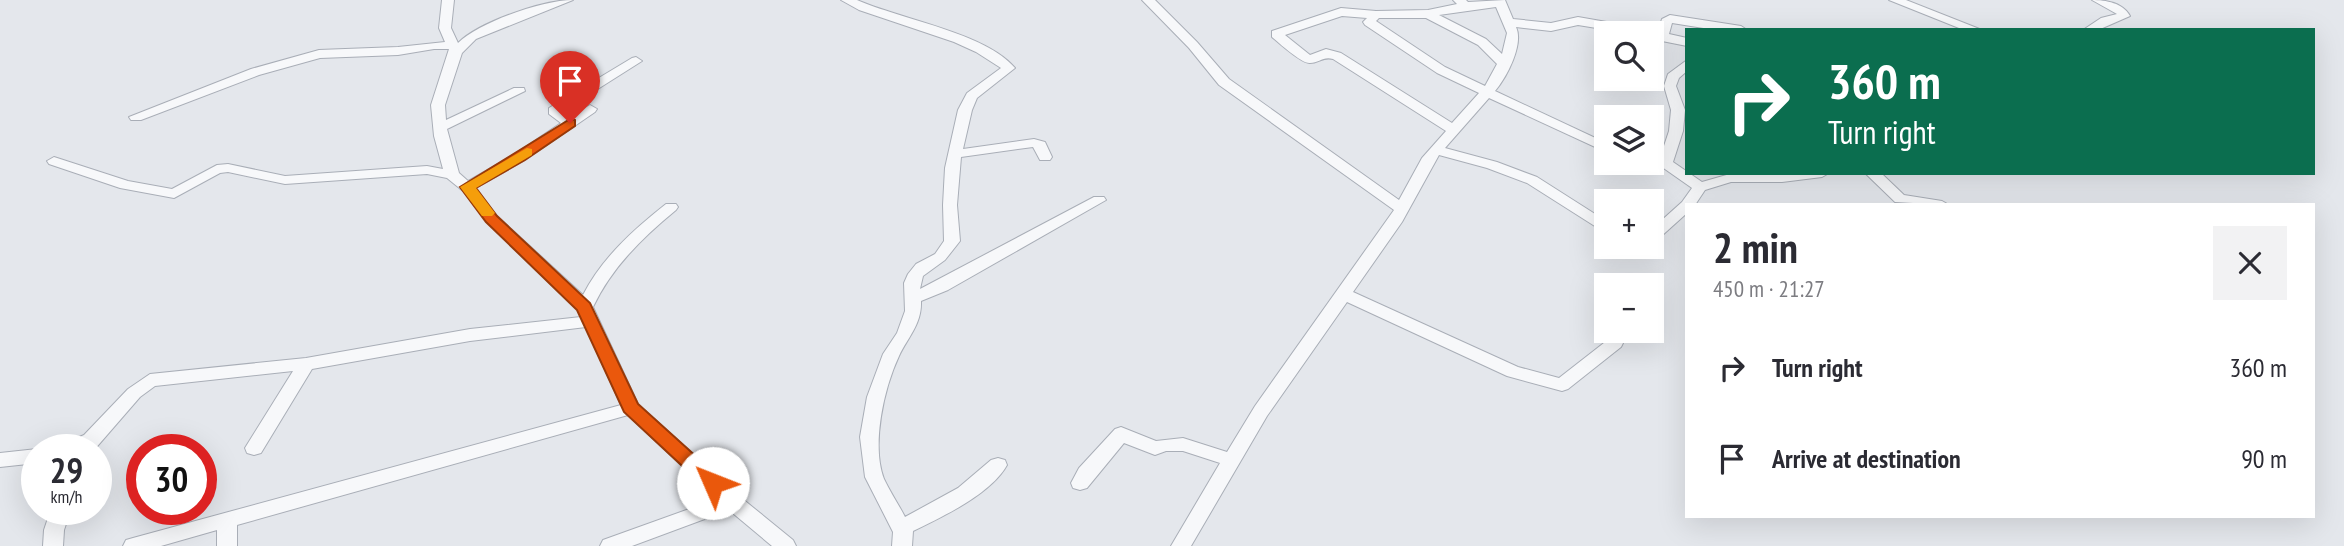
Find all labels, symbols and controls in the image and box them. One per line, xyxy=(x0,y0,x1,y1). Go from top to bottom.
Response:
map controls xyxy=(1594,21,1664,343)
button: search xyxy=(1594,21,1664,91)
text: 360 m xyxy=(1828,49,1941,113)
pin xyxy=(540,51,600,123)
icon: right xyxy=(1713,56,1804,147)
icon: arrive xyxy=(551,62,589,100)
button: layers xyxy=(1594,105,1664,175)
text: Turn right xyxy=(1828,111,1936,153)
button: + xyxy=(1594,189,1664,259)
text: 2 min xyxy=(1713,220,1798,275)
button: close xyxy=(2213,226,2287,300)
button: − xyxy=(1594,273,1664,343)
text: 450 m · 21:27 xyxy=(1713,274,1825,303)
icon: right xyxy=(1713,349,1751,387)
text: Turn right xyxy=(1772,351,1863,384)
text: 360 m xyxy=(2229,351,2287,384)
speed limit sign: 30 xyxy=(126,434,217,525)
icon: arrive xyxy=(1713,440,1751,478)
text: Arrive at destination xyxy=(1772,442,1961,475)
text: 90 m xyxy=(2241,442,2287,475)
position arrow xyxy=(676,446,750,520)
text: 29 xyxy=(50,447,83,493)
text: km/h xyxy=(51,485,82,508)

